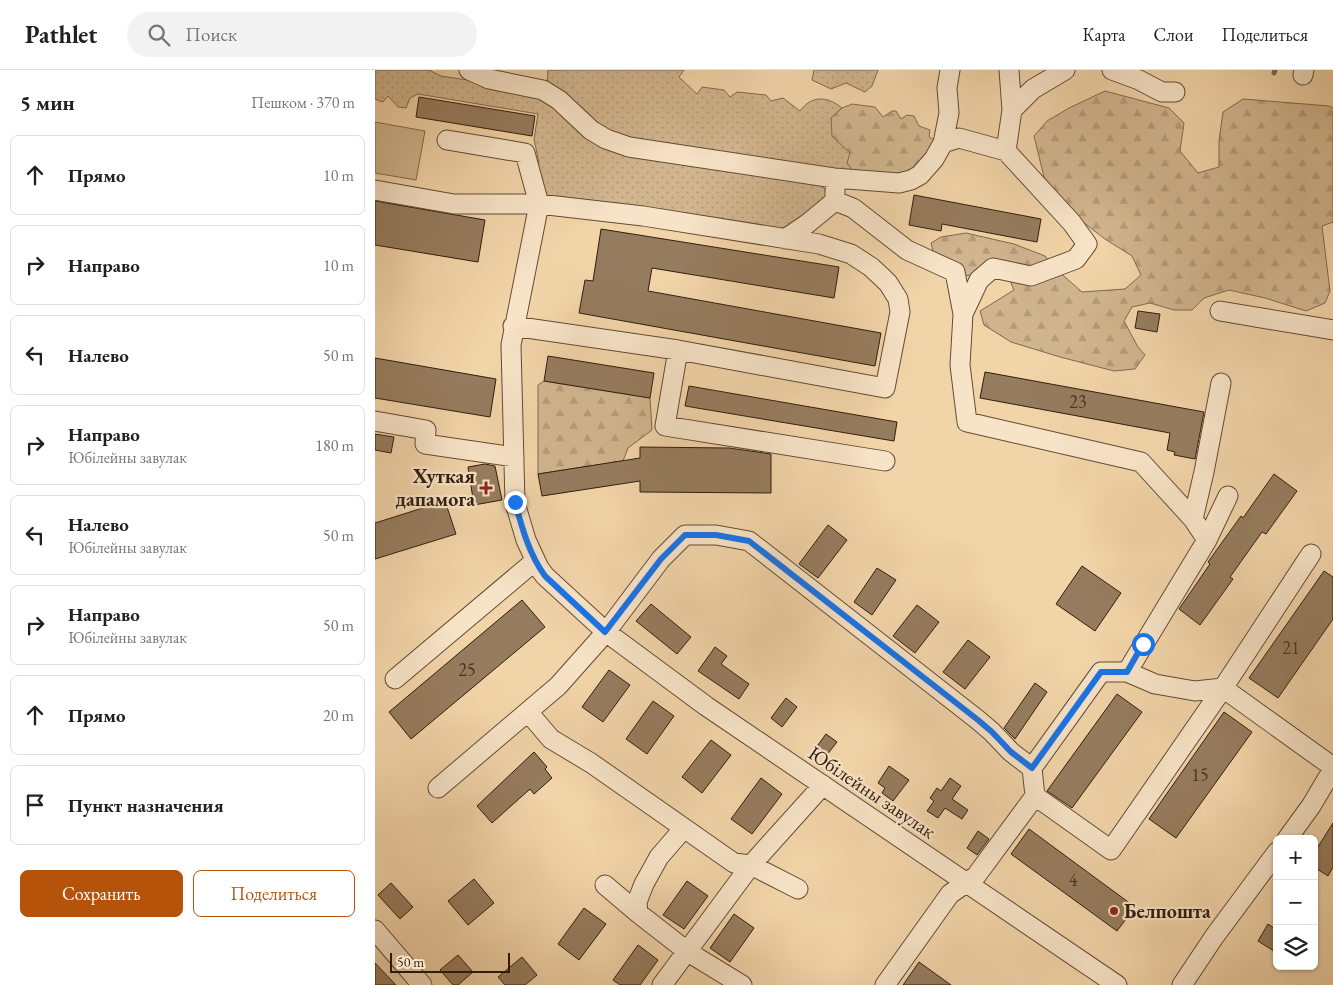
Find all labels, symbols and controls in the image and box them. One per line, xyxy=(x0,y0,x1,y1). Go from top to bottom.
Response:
search box xyxy=(127,12,477,57)
text: Pathlet xyxy=(25,19,97,50)
icon: search xyxy=(145,21,173,49)
text: Поиск xyxy=(185,22,237,47)
text: Карта xyxy=(1083,23,1126,46)
text: Слои xyxy=(1154,23,1193,46)
text: Поделиться xyxy=(1221,23,1308,46)
text: 5 мин xyxy=(20,89,75,116)
text: Пешком · 370 m xyxy=(251,92,355,113)
icon: ahead xyxy=(21,161,49,189)
text: Прямо xyxy=(68,163,126,188)
text: 10 m xyxy=(323,165,354,186)
icon: right xyxy=(21,251,49,279)
text: Направо xyxy=(68,253,140,278)
text: 10 m xyxy=(323,255,354,276)
icon: left xyxy=(21,341,49,369)
text: Налево xyxy=(68,343,129,368)
text: 50 m xyxy=(323,345,354,366)
house number: 23 xyxy=(1069,390,1087,413)
text: Направо xyxy=(68,422,140,447)
icon: right xyxy=(21,431,49,459)
text: 180 m xyxy=(315,435,354,456)
text: Юбілейны завулак xyxy=(68,447,187,468)
place label: Хуткая дапамога xyxy=(395,463,475,512)
marker: Хуткая дапамога xyxy=(479,481,493,495)
route end xyxy=(504,491,527,514)
text: Налево xyxy=(68,512,129,537)
icon: left xyxy=(21,521,49,549)
text: 50 m xyxy=(323,525,354,546)
text: Юбілейны завулак xyxy=(68,537,187,558)
text: Направо xyxy=(68,602,140,627)
icon: right xyxy=(21,611,49,639)
text: 50 m xyxy=(323,615,354,636)
text: Юбілейны завулак xyxy=(68,627,187,648)
route start xyxy=(1132,633,1155,656)
house number: 21 xyxy=(1282,636,1300,659)
house number: 25 xyxy=(458,658,476,681)
icon: ahead xyxy=(21,701,49,729)
text: Прямо xyxy=(68,703,126,728)
text: 20 m xyxy=(323,705,354,726)
street label: Юбілейны завулак xyxy=(803,740,941,845)
house number: 15 xyxy=(1191,763,1209,786)
icon: arrive xyxy=(21,791,49,819)
text: Пункт назначения xyxy=(68,793,224,818)
map controls xyxy=(1273,835,1318,970)
button: + xyxy=(1273,835,1318,880)
house number: 4 xyxy=(1069,868,1078,891)
button: Сохранить xyxy=(20,870,183,917)
button: Поделиться xyxy=(193,870,355,917)
button: − xyxy=(1273,880,1318,925)
place label: Белпошта xyxy=(1124,898,1211,924)
marker: Белпошта xyxy=(1108,905,1120,917)
button: layers xyxy=(1273,925,1318,970)
scale bar xyxy=(390,950,510,973)
text: 50 m xyxy=(397,953,424,971)

